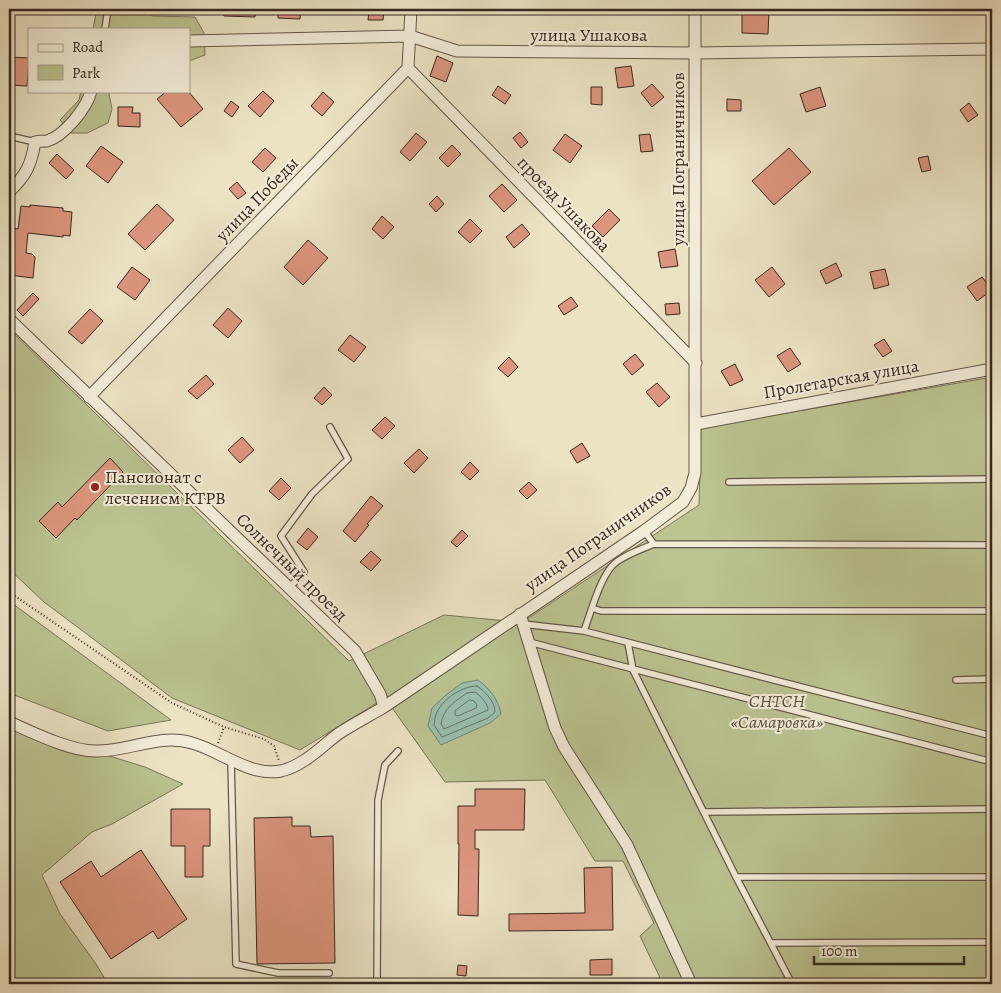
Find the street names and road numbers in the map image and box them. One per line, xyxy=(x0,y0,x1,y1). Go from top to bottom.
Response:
street label: улица Ушакова xyxy=(529,23,648,47)
street label: улица Пограничников xyxy=(666,72,690,247)
street label: улица Победы xyxy=(210,151,304,247)
street label: проезд Ушакова xyxy=(512,151,616,258)
street label: Пролетарская улица xyxy=(761,353,921,404)
street label: улица Пограничников xyxy=(519,477,676,597)
street label: Солнечный проезд xyxy=(231,508,353,627)

